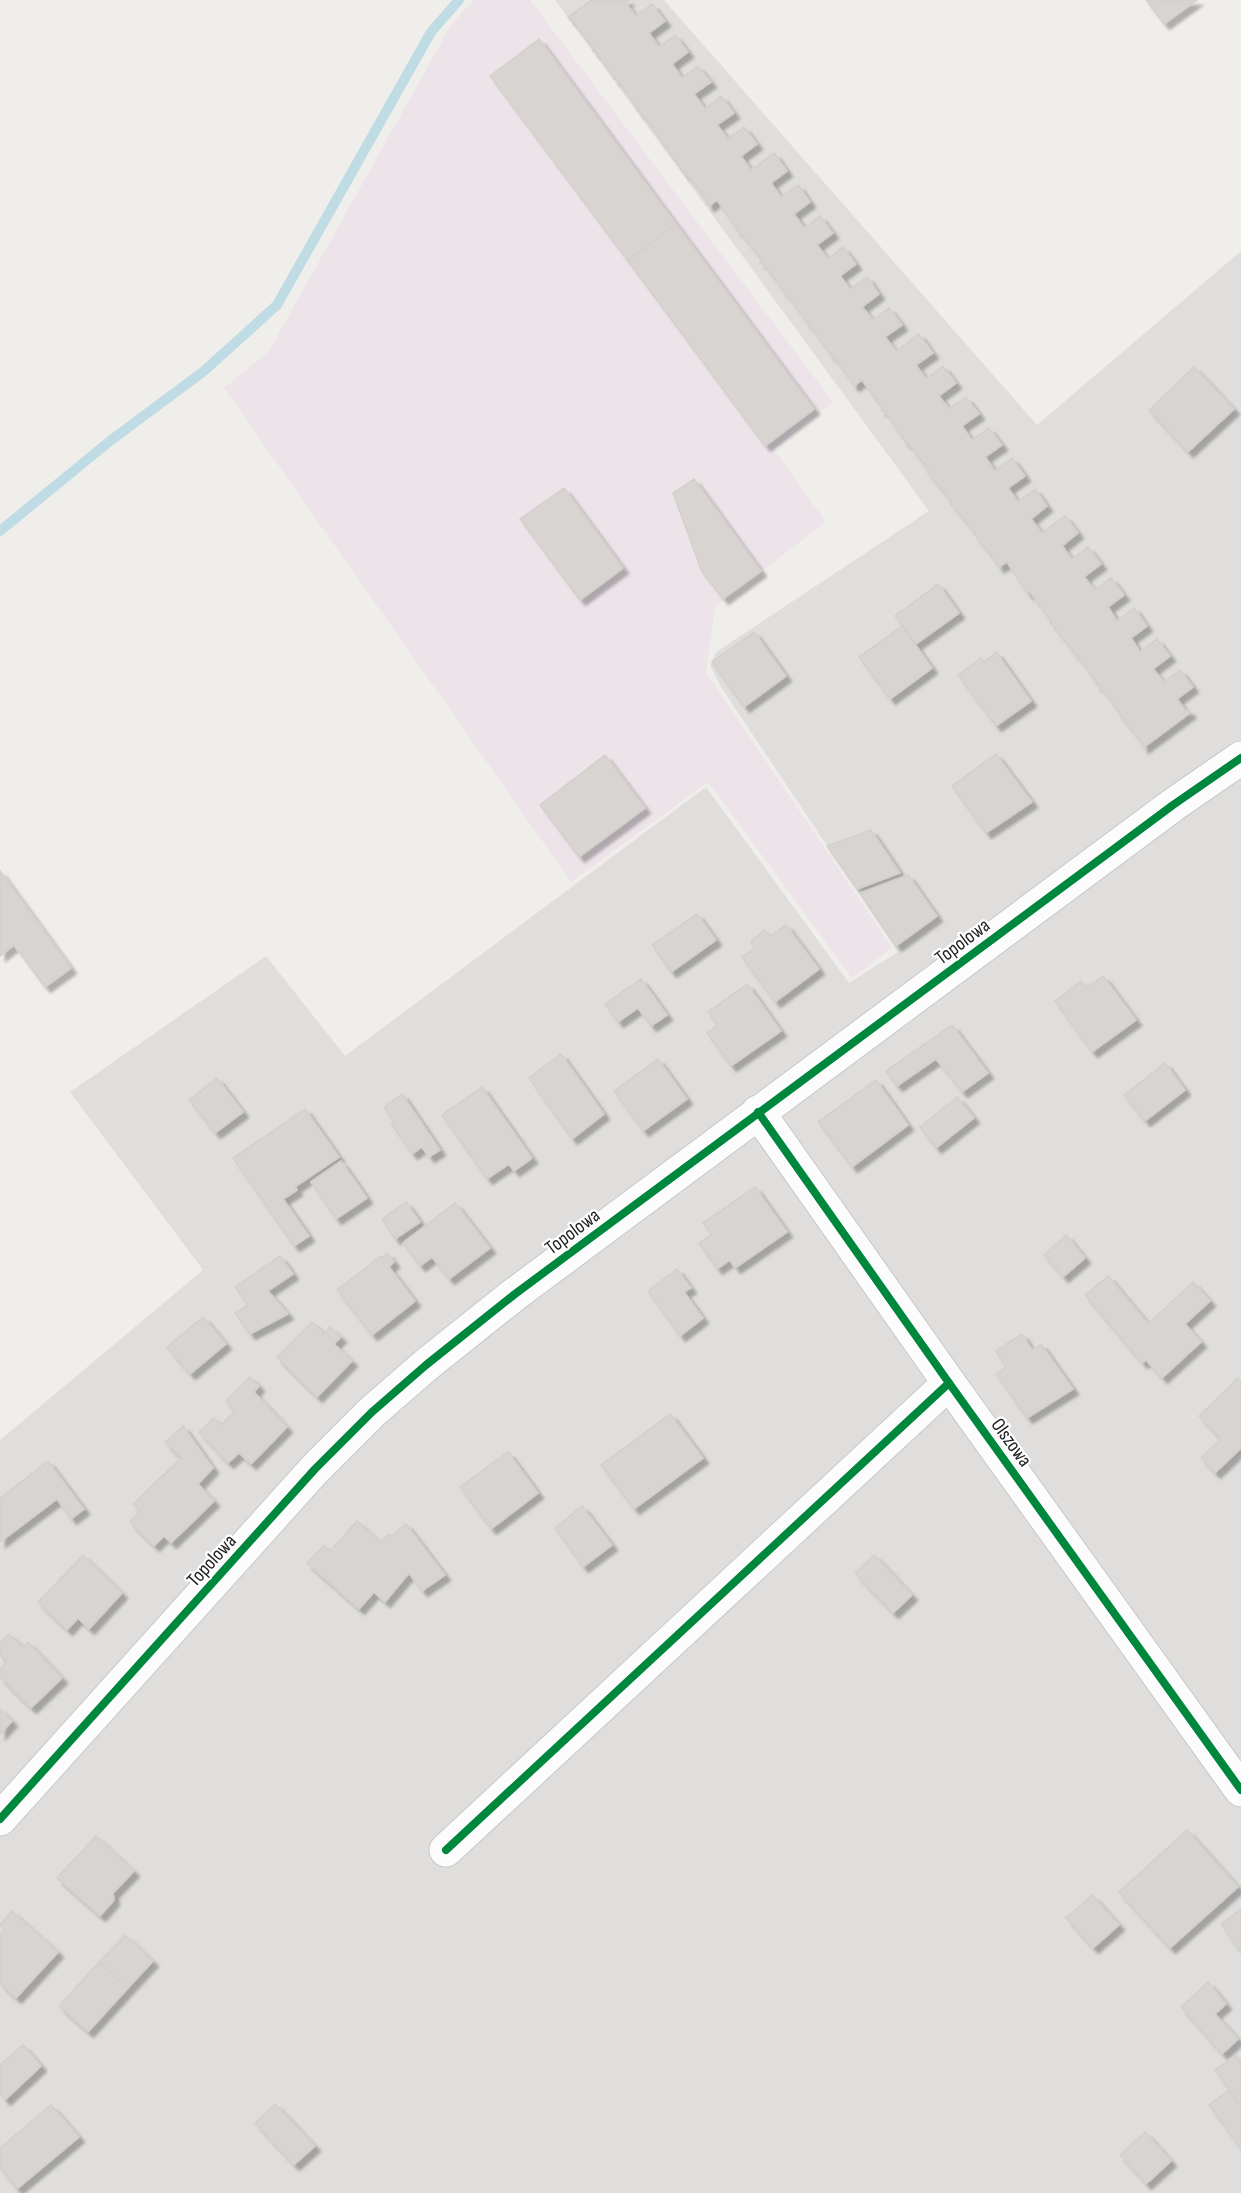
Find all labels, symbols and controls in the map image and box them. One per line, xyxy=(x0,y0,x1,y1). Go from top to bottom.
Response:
street label: Topolowa xyxy=(931,913,995,970)
street label: Topolowa xyxy=(541,1203,605,1260)
street label: Olszowa xyxy=(986,1414,1037,1472)
street label: Topolowa xyxy=(182,1529,241,1592)

